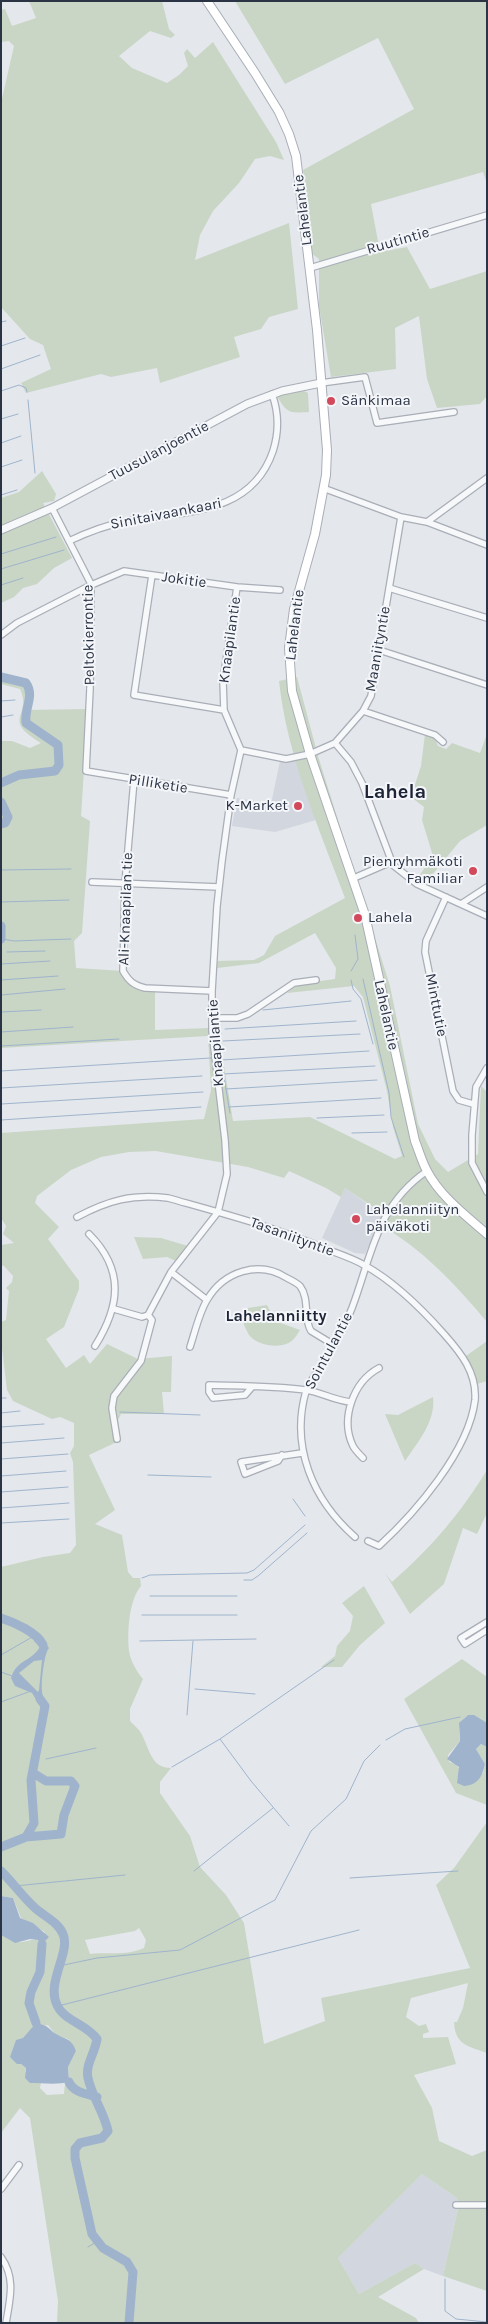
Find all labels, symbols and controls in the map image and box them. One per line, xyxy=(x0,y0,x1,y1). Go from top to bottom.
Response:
street label: Lahelantie xyxy=(290,173,316,247)
street label: Ruutintie xyxy=(365,223,431,259)
place label: Sänkimaa xyxy=(341,392,411,410)
marker: Sänkimaa xyxy=(325,395,337,407)
street label: Tuusulanjoentie xyxy=(106,417,212,485)
street label: Sinitaivaankaari xyxy=(109,494,223,534)
street label: Jokitie xyxy=(160,568,208,592)
street label: Peltokierrontie xyxy=(79,585,99,685)
street label: Lahelantie xyxy=(282,588,308,662)
street label: Knaapilantie xyxy=(215,596,245,684)
street label: Maaniityntie xyxy=(362,605,394,693)
street label: Pilliketie xyxy=(127,770,189,798)
district label: Lahela xyxy=(364,780,426,804)
place label: K-Market xyxy=(225,797,288,815)
marker: K-Market xyxy=(292,800,304,812)
street label: Ali-Knaapilan tie xyxy=(115,852,137,966)
place label: Pienryhmäkoti Familiar xyxy=(363,853,463,888)
marker: Pienryhmäkoti Familiar xyxy=(467,865,479,877)
place label: Lahela xyxy=(368,909,412,927)
marker: Lahela xyxy=(352,912,364,924)
street label: Minttutie xyxy=(421,972,451,1038)
street label: Lahelantie xyxy=(370,978,402,1052)
street label: Knaapilantie xyxy=(204,999,228,1087)
place label: Lahelanniityn päiväkoti xyxy=(366,1201,459,1236)
street label: Tasaniityntie xyxy=(248,1213,336,1261)
marker: Lahelanniityn päiväkoti xyxy=(350,1213,362,1225)
district label: Lahelanniitty xyxy=(225,1306,327,1326)
street label: Sointulantie xyxy=(301,1309,357,1393)

